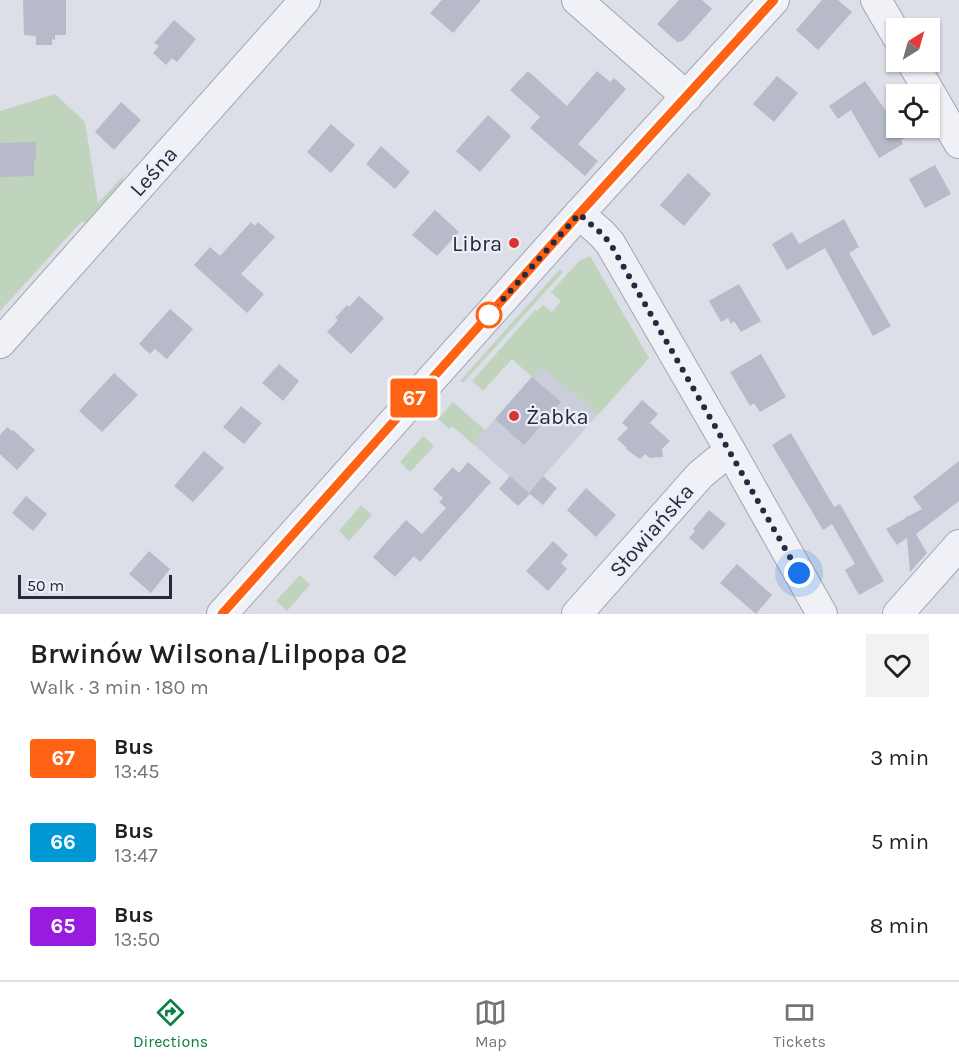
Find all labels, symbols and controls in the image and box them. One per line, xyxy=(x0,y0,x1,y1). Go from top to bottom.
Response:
north arrow xyxy=(886,18,940,72)
map controls xyxy=(886,18,940,138)
button: locate xyxy=(886,84,940,138)
street label: Leśna xyxy=(124,141,183,202)
place label: Libra xyxy=(452,231,502,257)
marker: Libra xyxy=(507,236,521,250)
unlabelled marker xyxy=(476,302,502,328)
line badge: 67 xyxy=(387,378,441,418)
text: 67 xyxy=(402,386,426,410)
place label: Żabka xyxy=(526,404,589,430)
marker: Żabka xyxy=(507,409,521,423)
street label: Słowiańska xyxy=(604,479,699,583)
your location xyxy=(784,558,814,588)
scale bar xyxy=(18,572,172,600)
text: 50 m xyxy=(27,576,64,595)
button: heart xyxy=(866,634,929,697)
text: Brwinów Wilsona/Lilpopa 02 xyxy=(30,637,407,670)
text: Walk · 3 min · 180 m xyxy=(30,676,209,699)
text: Bus xyxy=(114,734,154,760)
text: 3 min xyxy=(870,745,929,771)
text: 67 xyxy=(51,746,75,770)
text: 13:45 xyxy=(114,760,160,783)
text: Bus xyxy=(114,818,154,844)
text: 5 min xyxy=(871,829,929,855)
text: 66 xyxy=(50,830,76,854)
text: 13:47 xyxy=(114,844,158,867)
text: Bus xyxy=(114,902,154,928)
text: 8 min xyxy=(870,913,929,939)
text: 65 xyxy=(51,914,75,938)
text: 13:50 xyxy=(114,928,160,951)
tab: Directions xyxy=(133,996,208,1051)
tab: Map xyxy=(474,996,507,1051)
tab: Tickets xyxy=(773,996,826,1051)

